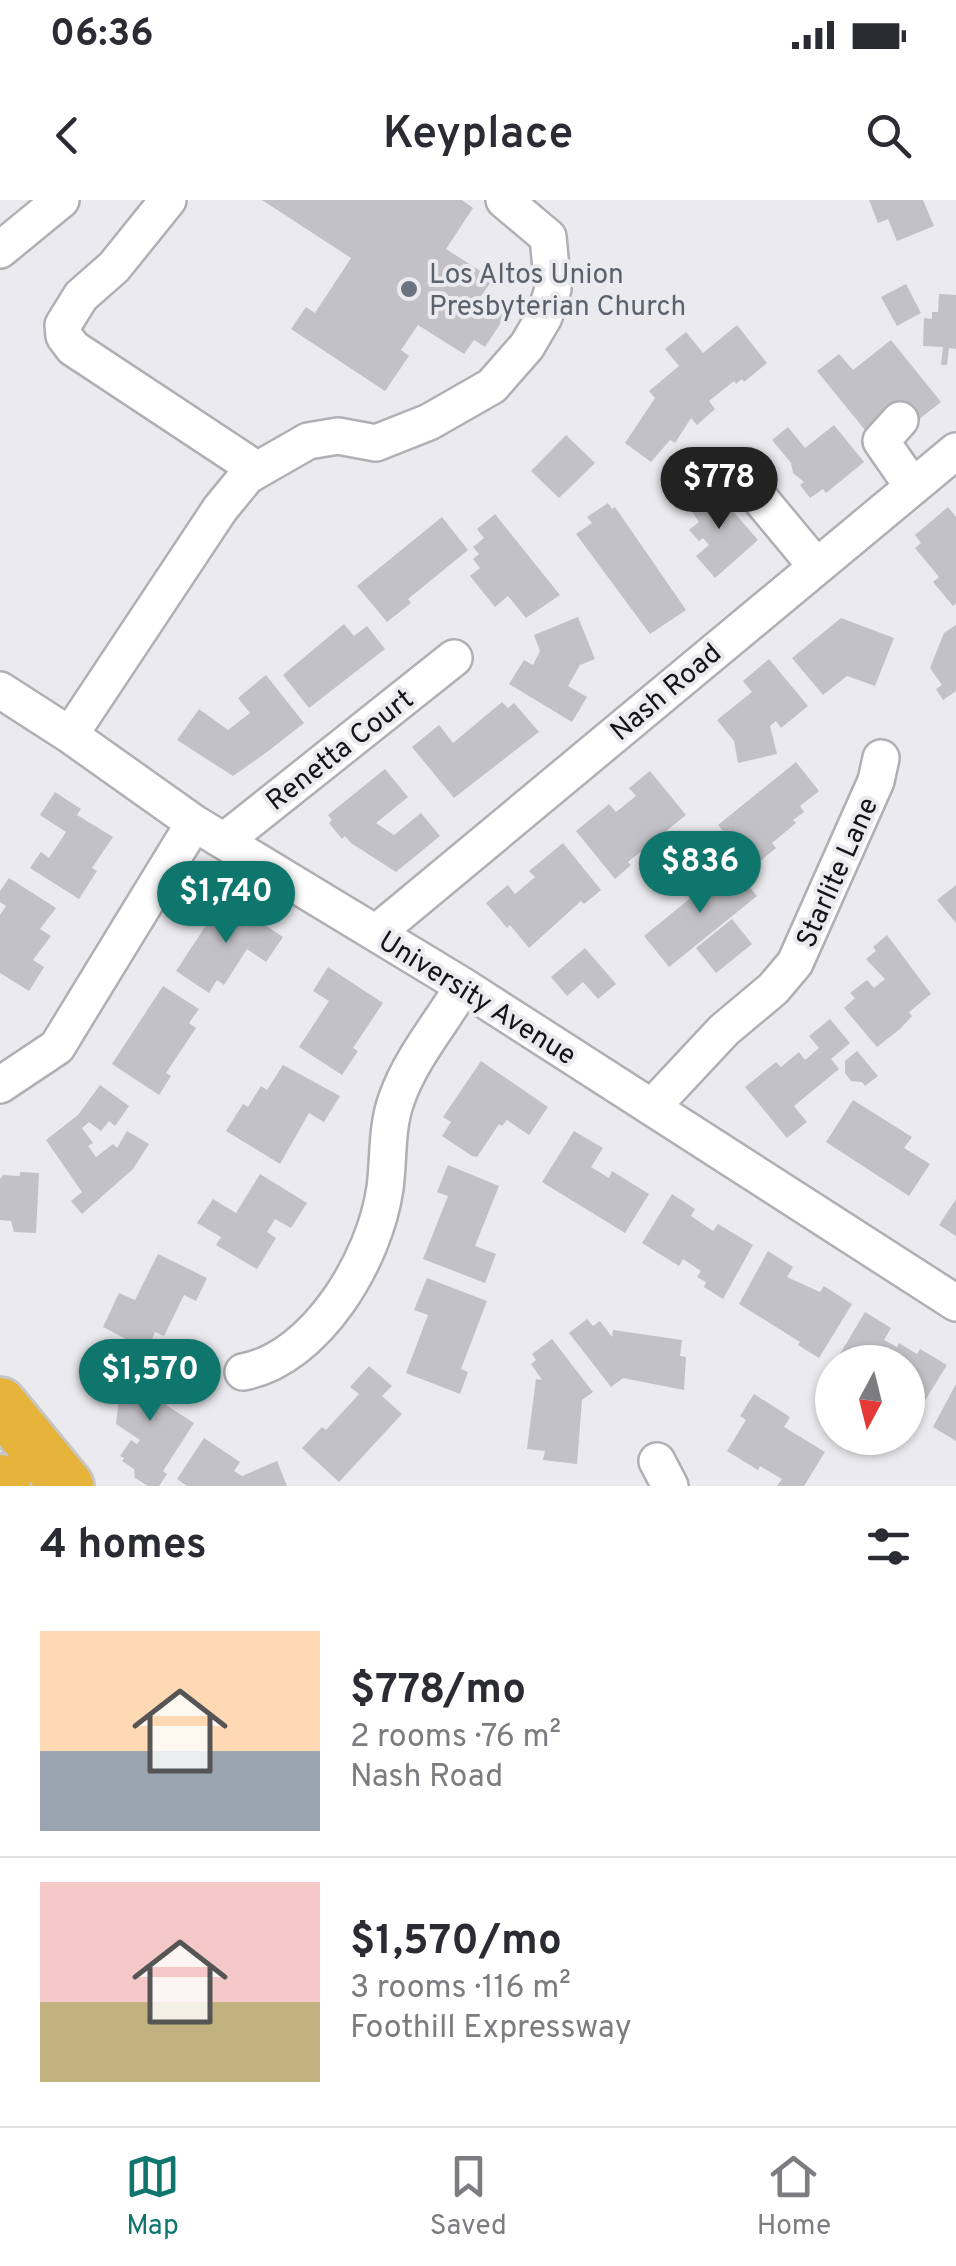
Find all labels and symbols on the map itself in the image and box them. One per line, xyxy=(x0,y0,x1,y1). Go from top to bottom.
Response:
place label: Los Altos Union Presbyterian Church xyxy=(429,258,686,326)
marker: Los Altos Union Presbyterian Church xyxy=(398,278,420,300)
pin: $778 xyxy=(660,447,778,532)
street label: Nash Road xyxy=(604,636,730,750)
street label: Renetta Court xyxy=(260,682,422,820)
street label: Starlite Lane xyxy=(790,792,888,954)
pin: $836 xyxy=(641,831,759,916)
pin: $1,740 xyxy=(145,861,307,946)
street label: University Avenue xyxy=(371,924,582,1075)
pin: $1,570 xyxy=(69,1339,231,1424)
north arrow xyxy=(815,1345,925,1455)

